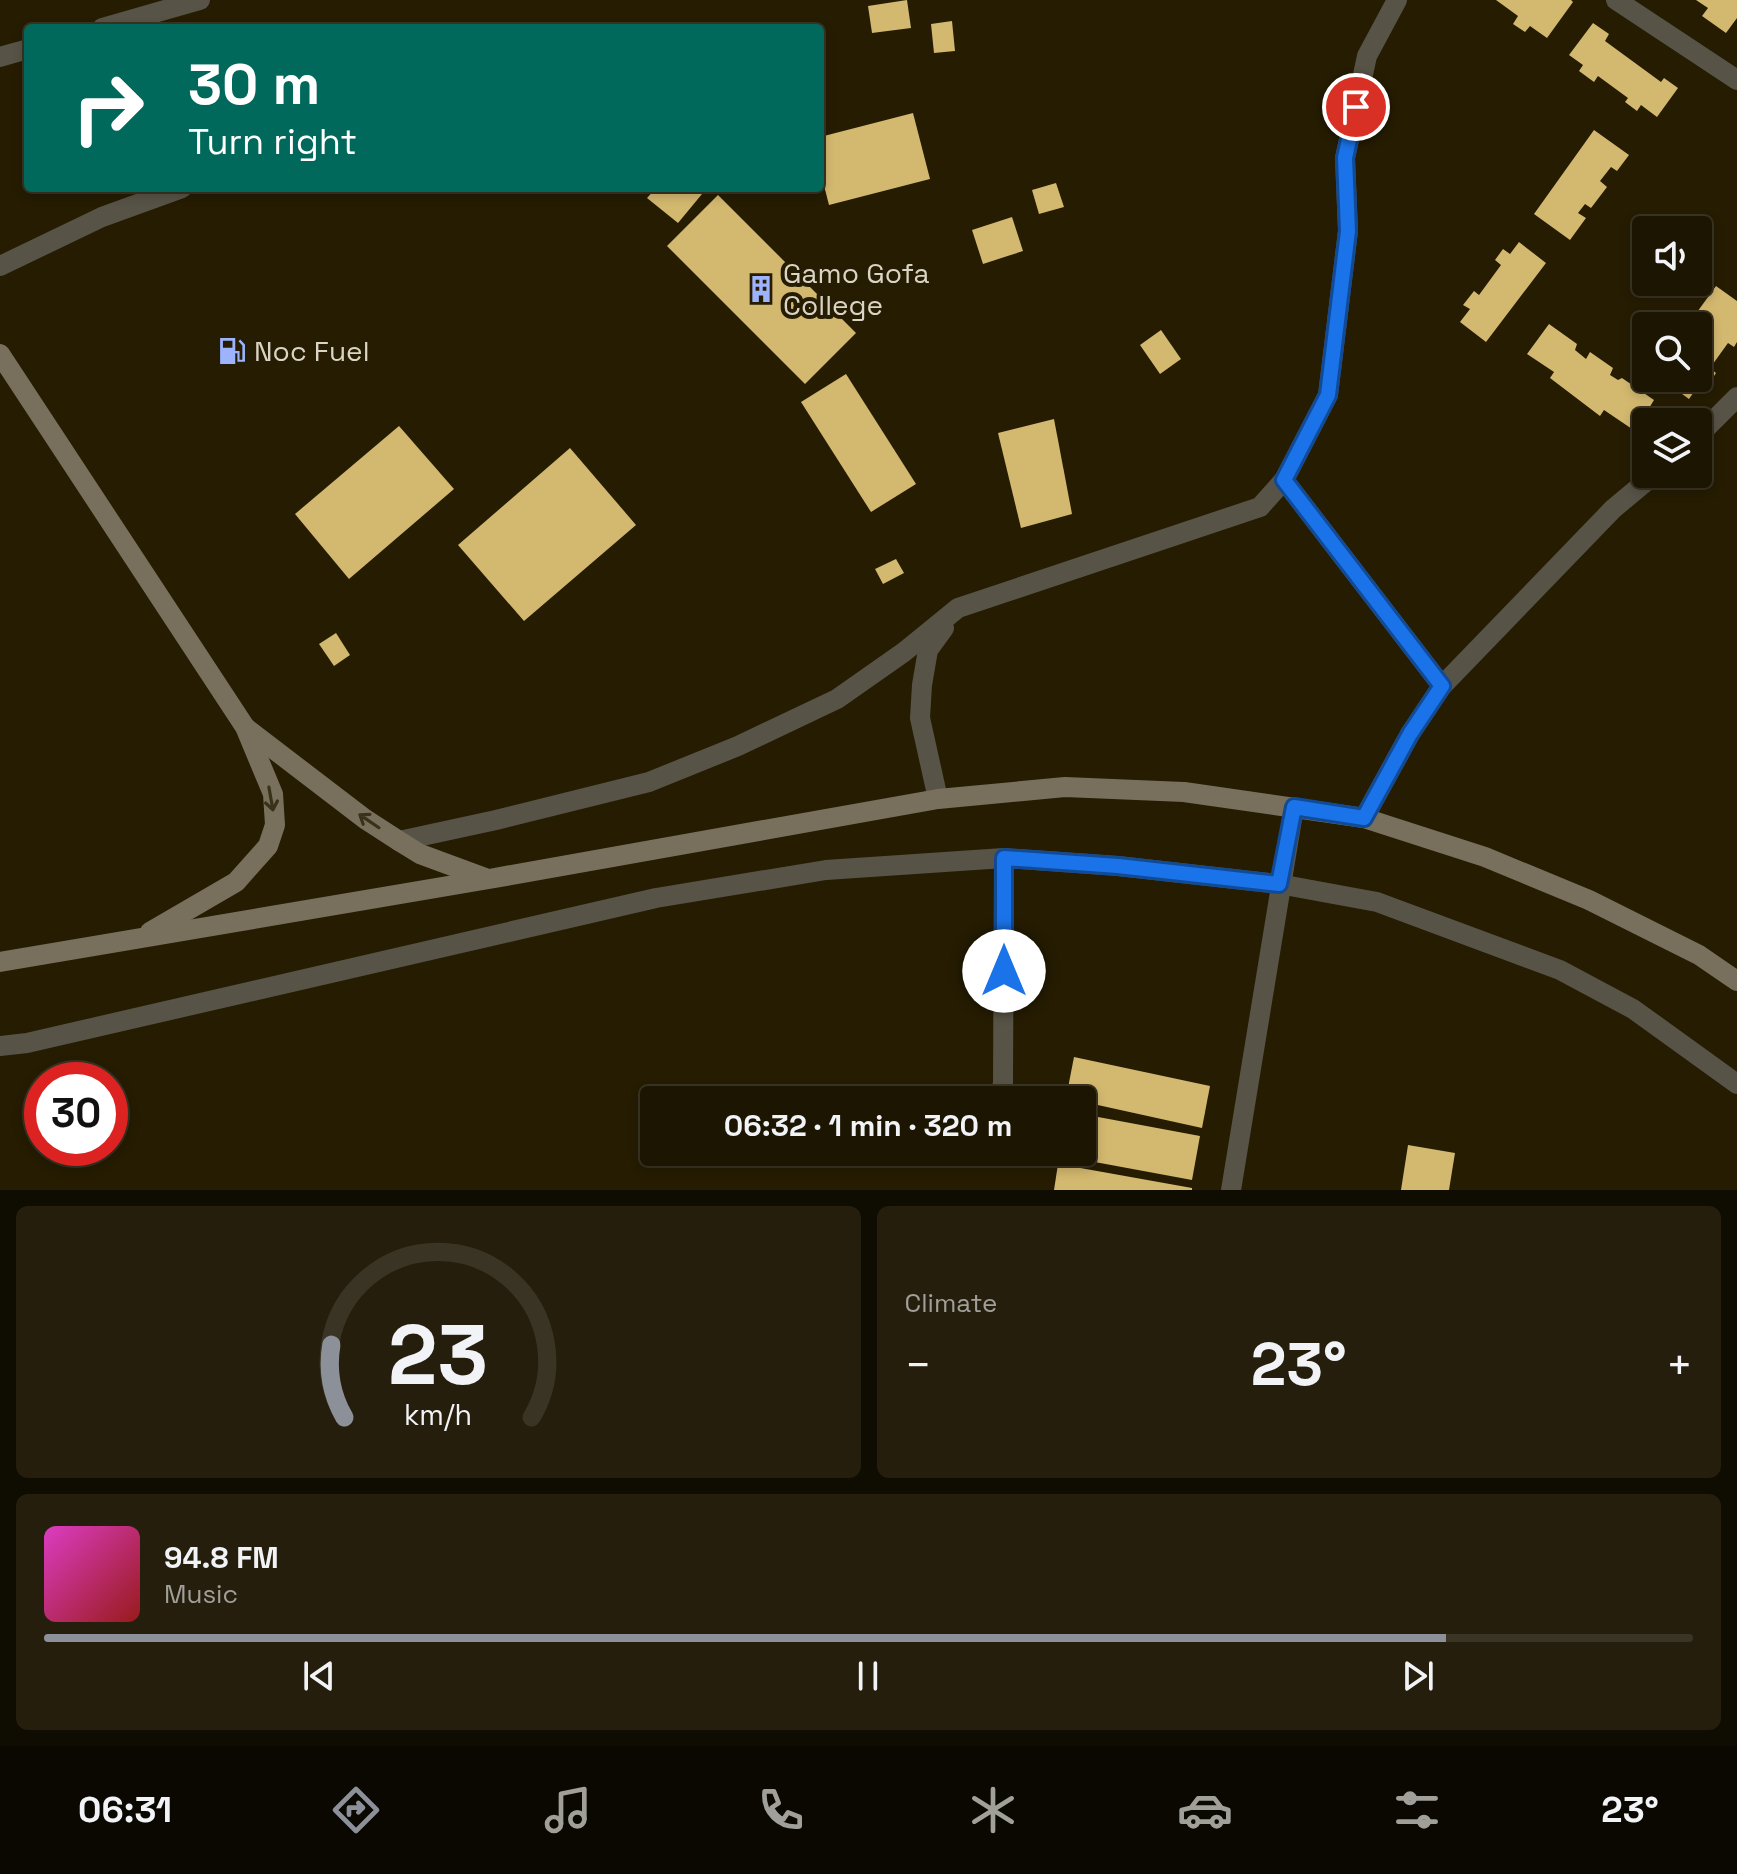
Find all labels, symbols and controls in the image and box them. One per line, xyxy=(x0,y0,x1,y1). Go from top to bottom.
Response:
text: 30 m xyxy=(188,49,320,120)
icon: right xyxy=(56,56,160,160)
pin xyxy=(1322,73,1390,141)
icon: arrive xyxy=(1334,85,1378,129)
text: Turn right xyxy=(188,119,357,165)
map controls xyxy=(1632,216,1712,488)
button: sound xyxy=(1632,216,1712,296)
place label: Gamo Gofa College xyxy=(783,255,930,323)
building icon: Gamo Gofa College xyxy=(746,274,776,304)
button: search xyxy=(1632,312,1712,392)
place label: Noc Fuel xyxy=(254,333,370,369)
fuel station icon: Noc Fuel xyxy=(217,336,247,366)
button: layers xyxy=(1632,408,1712,488)
one-way arrow xyxy=(265,786,280,812)
one-way arrow xyxy=(358,813,380,829)
position arrow xyxy=(962,929,1046,1013)
speed limit sign: 30 xyxy=(24,1062,128,1166)
text: 06:32 · 1 min · 320 m xyxy=(724,1106,1012,1145)
text: Climate xyxy=(905,1286,997,1320)
text: 23 xyxy=(388,1302,488,1408)
text: 23° xyxy=(1251,1326,1347,1403)
text: − xyxy=(905,1337,932,1393)
text: + xyxy=(1666,1337,1693,1393)
text: km/h xyxy=(404,1397,472,1433)
text: 94.8 FM xyxy=(164,1538,279,1577)
text: Music xyxy=(164,1577,238,1611)
icon: previous xyxy=(297,1654,341,1698)
icon: pause xyxy=(846,1654,890,1698)
icon: next xyxy=(1396,1654,1440,1698)
icon: directions xyxy=(328,1782,384,1838)
icon: music xyxy=(540,1782,596,1838)
icon: phone xyxy=(753,1782,809,1838)
icon: climate xyxy=(965,1782,1021,1838)
icon: car xyxy=(1177,1782,1233,1838)
icon: filters xyxy=(1389,1782,1445,1838)
text: 06:31 xyxy=(78,1787,172,1833)
text: 23° xyxy=(1601,1787,1659,1833)

